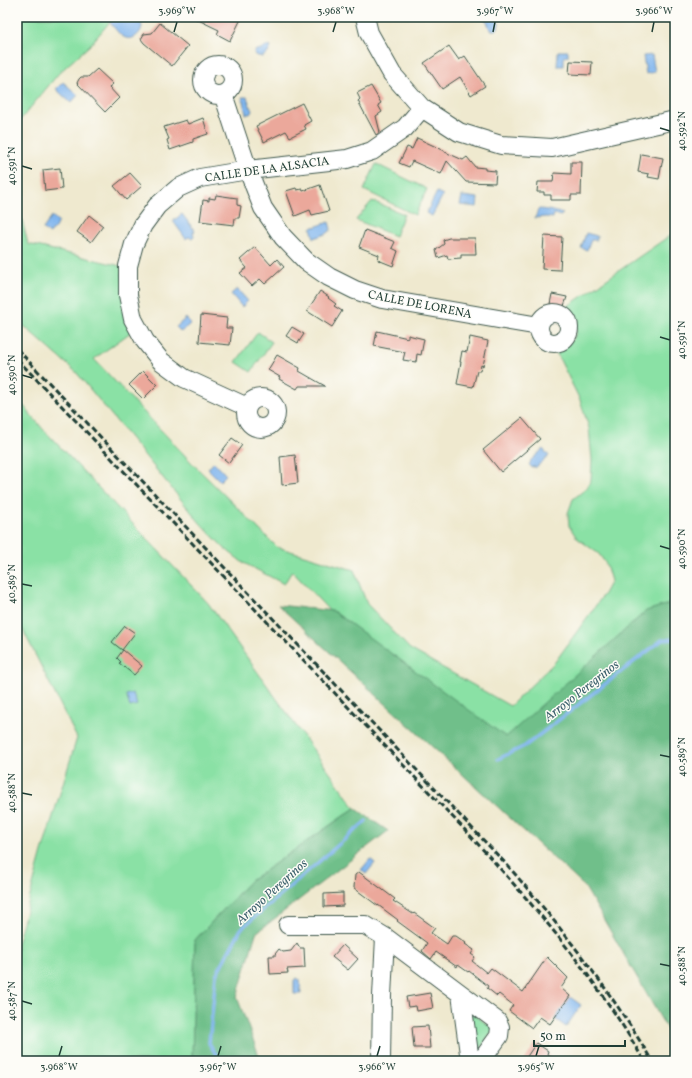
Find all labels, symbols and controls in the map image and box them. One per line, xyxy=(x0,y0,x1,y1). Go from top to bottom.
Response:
text: 3.969°W xyxy=(158,4,196,18)
text: 3.968°W xyxy=(317,4,355,18)
text: 3.967°W xyxy=(476,4,514,18)
text: 3.966°W xyxy=(635,4,673,18)
text: 40.592°N xyxy=(675,110,689,151)
text: 40.591°N xyxy=(5,146,19,185)
street label: CALLE DE LA ALSACIA xyxy=(204,153,331,187)
street label: CALLE DE LORENA xyxy=(367,287,474,323)
text: 40.591°N xyxy=(675,320,689,359)
text: 40.590°N xyxy=(5,354,19,395)
text: 40.590°N xyxy=(675,528,689,569)
text: 40.589°N xyxy=(5,563,19,604)
water label: Arroyo Peregrinos xyxy=(540,656,624,727)
text: 40.589°N xyxy=(675,736,689,777)
text: 40.588°N xyxy=(5,772,19,813)
water label: Arroyo Peregrinos xyxy=(232,855,312,930)
text: 40.588°N xyxy=(675,945,689,986)
text: 40.587°N xyxy=(5,981,19,1021)
scale bar xyxy=(534,1022,625,1048)
text: 50 m xyxy=(540,1029,566,1045)
text: 3.968°W xyxy=(40,1060,78,1074)
text: 3.967°W xyxy=(199,1060,237,1074)
text: 3.966°W xyxy=(358,1060,396,1074)
text: 3.965°W xyxy=(517,1060,555,1074)

